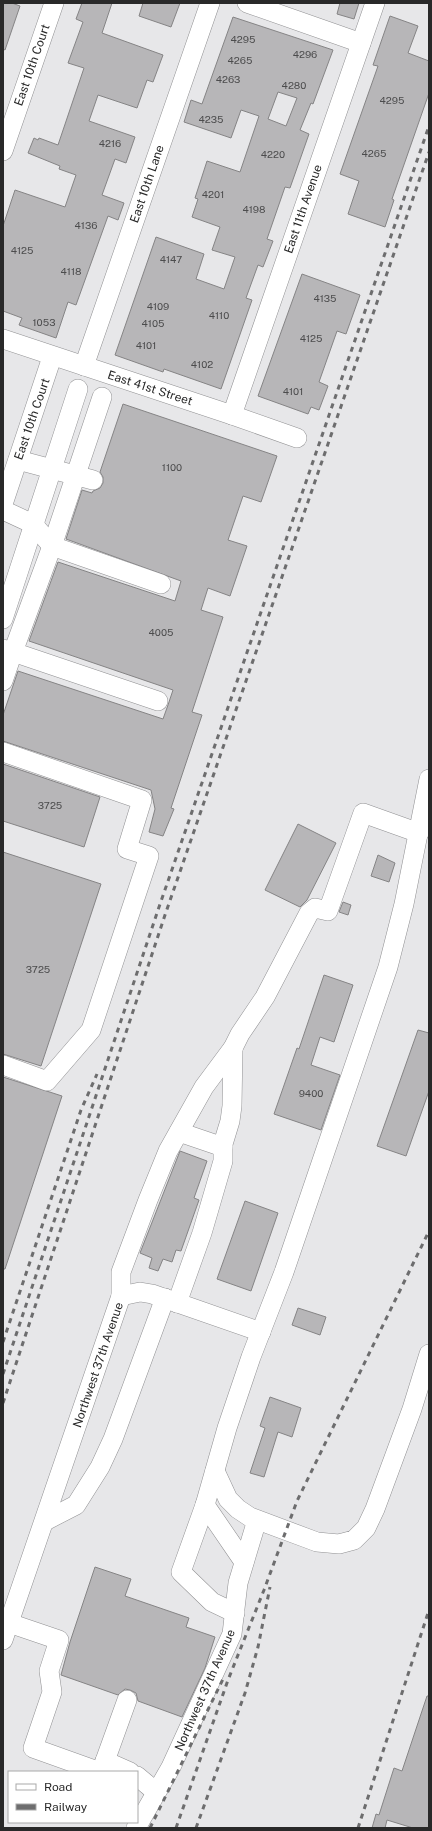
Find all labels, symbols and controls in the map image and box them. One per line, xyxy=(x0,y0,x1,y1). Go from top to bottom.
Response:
street label: East 10th Court xyxy=(11,22,53,108)
house number: 4295 xyxy=(231,33,255,45)
house number: 4296 xyxy=(293,48,317,60)
house number: 4265 xyxy=(228,54,252,66)
house number: 4263 xyxy=(216,73,240,85)
house number: 4280 xyxy=(282,79,306,91)
house number: 4295 xyxy=(380,94,404,106)
house number: 4235 xyxy=(199,113,223,125)
house number: 4216 xyxy=(99,137,121,149)
street label: East 10th Lane xyxy=(127,143,167,225)
house number: 4265 xyxy=(362,147,386,159)
house number: 4220 xyxy=(261,148,285,160)
street label: East 11th Avenue xyxy=(281,163,325,255)
house number: 4201 xyxy=(202,188,224,200)
house number: 4198 xyxy=(242,203,266,215)
house number: 4136 xyxy=(75,219,97,231)
house number: 4125 xyxy=(11,244,33,256)
house number: 4147 xyxy=(160,253,182,265)
house number: 4118 xyxy=(61,265,81,277)
house number: 4135 xyxy=(313,292,337,304)
house number: 4109 xyxy=(147,300,169,312)
house number: 4110 xyxy=(209,309,229,321)
house number: 1053 xyxy=(33,316,55,328)
house number: 4105 xyxy=(142,317,164,329)
house number: 4125 xyxy=(300,332,322,344)
house number: 4101 xyxy=(136,339,156,351)
house number: 4102 xyxy=(191,358,213,370)
street label: East 41st Street xyxy=(106,368,195,408)
street label: East 10th Court xyxy=(11,376,53,462)
house number: 4101 xyxy=(283,385,303,397)
house number: 1100 xyxy=(162,461,182,473)
house number: 4005 xyxy=(149,626,173,638)
house number: 3725 xyxy=(38,799,62,811)
house number: 3725 xyxy=(26,963,50,975)
house number: 9400 xyxy=(299,1087,323,1099)
street label: Northwest 37th Avenue xyxy=(70,1300,126,1429)
street label: Northwest 37th Avenue xyxy=(172,1627,238,1753)
legend xyxy=(8,1771,138,1823)
text: Road xyxy=(44,1780,72,1794)
text: Railway xyxy=(44,1800,88,1814)

